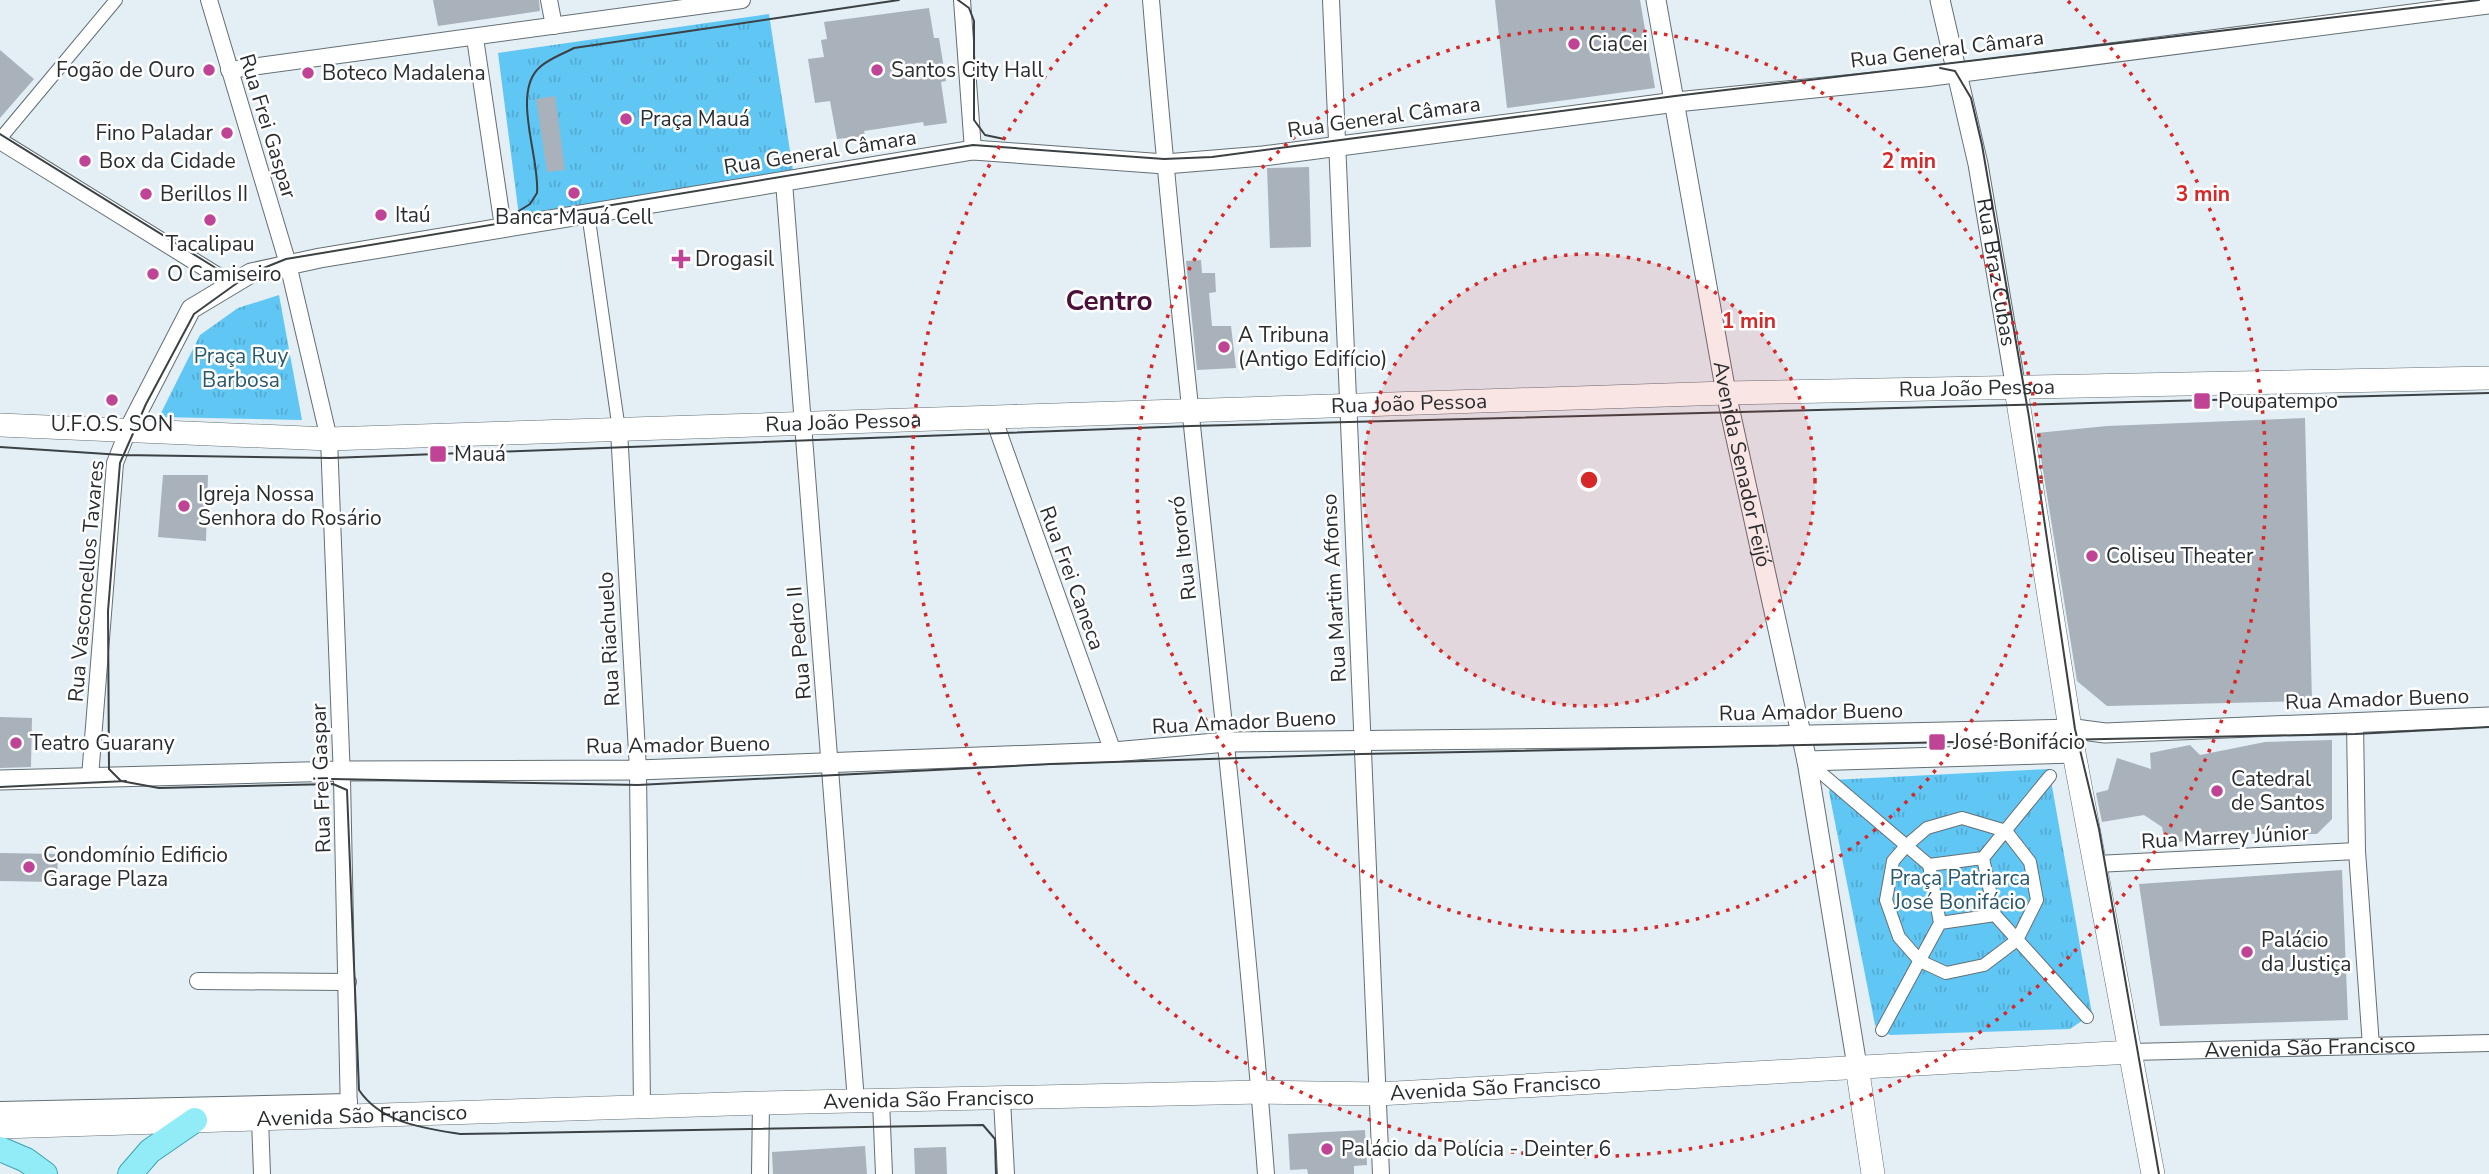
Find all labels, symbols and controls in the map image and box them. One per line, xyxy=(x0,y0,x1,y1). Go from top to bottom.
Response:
street label: Rua General Câmara xyxy=(1849,23,2045,75)
place label: CiaCei xyxy=(1588,30,1648,58)
marker: CiaCei xyxy=(1566,36,1582,52)
street label: Rua Frei Gaspar xyxy=(233,50,303,202)
place label: Fogão de Ouro xyxy=(56,56,195,84)
place label: Santos City Hall xyxy=(891,56,1044,84)
place label: Boteco Madalena xyxy=(322,59,486,87)
marker: Fogão de Ouro xyxy=(201,62,217,78)
marker: Santos City Hall xyxy=(869,62,885,78)
marker: Boteco Madalena xyxy=(300,65,316,81)
street label: Rua General Câmara xyxy=(1286,90,1482,144)
place label: Praça Mauá xyxy=(640,105,750,133)
marker: Praça Mauá xyxy=(618,111,634,127)
place label: Fino Paladar xyxy=(95,119,213,147)
street label: Rua General Câmara xyxy=(722,123,918,181)
marker: Fino Paladar xyxy=(219,125,235,141)
place label: Box da Cidade xyxy=(99,147,236,175)
text: 2 min xyxy=(1882,147,1936,175)
marker: Box da Cidade xyxy=(77,153,93,169)
place label: Berillos II xyxy=(160,180,248,208)
text: 3 min xyxy=(2176,180,2230,208)
marker: Banca Mauá Cell xyxy=(566,185,582,201)
marker: Berillos II xyxy=(138,186,154,202)
street label: Rua Braz Cubas xyxy=(1970,196,2023,348)
place label: Itaú xyxy=(395,201,431,229)
place label: Banca Mauá Cell xyxy=(495,203,654,231)
marker: Itaú xyxy=(373,207,389,223)
marker: Tacalipau xyxy=(202,212,218,228)
place label: Tacalipau xyxy=(165,230,255,258)
place label: Drogasil xyxy=(695,245,775,273)
marker: Drogasil xyxy=(673,251,689,267)
place label: O Camiseiro xyxy=(167,260,281,288)
marker: O Camiseiro xyxy=(145,266,161,282)
district label: Centro xyxy=(1065,282,1153,320)
text: 1 min xyxy=(1722,307,1776,335)
place label: A Tribuna (Antigo Edifício) xyxy=(1238,321,1387,373)
marker: A Tribuna (Antigo Edifício) xyxy=(1216,339,1232,355)
park label: Praça Ruy Barbosa xyxy=(194,342,288,394)
street label: Avenida Senador Feijó xyxy=(1707,359,1778,570)
street label: Rua João Pessoa xyxy=(1899,373,2055,404)
street label: Rua João Pessoa xyxy=(1331,387,1488,420)
place label: Poupatempo xyxy=(2218,387,2338,415)
marker: Poupatempo xyxy=(2192,391,2212,411)
marker: U.F.O.S. SON xyxy=(104,392,120,408)
street label: Rua João Pessoa xyxy=(765,405,922,439)
place label: U.F.O.S. SON xyxy=(51,410,173,438)
place label: Mauá xyxy=(454,440,506,468)
marker: Mauá xyxy=(428,444,448,464)
street label: Rua Vasconcellos Tavares xyxy=(61,459,111,703)
centre of rings xyxy=(1577,468,1601,492)
place label: Igreja Nossa Senhora do Rosário xyxy=(198,480,382,532)
street label: Rua Martim Affonso xyxy=(1315,493,1353,683)
street label: Rua Itororó xyxy=(1163,494,1203,602)
marker: Igreja Nossa Senhora do Rosário xyxy=(176,498,192,514)
street label: Rua Frei Caneca xyxy=(1033,502,1111,654)
place label: Coliseu Theater xyxy=(2106,542,2254,570)
marker: Coliseu Theater xyxy=(2084,548,2100,564)
street label: Rua Riachuelo xyxy=(591,571,627,707)
street label: Rua Pedro II xyxy=(780,585,818,701)
street label: Rua Amador Bueno xyxy=(2284,682,2470,716)
street label: Rua Amador Bueno xyxy=(1719,696,1903,728)
street label: Rua Frei Gaspar xyxy=(304,702,338,853)
street label: Rua Amador Bueno xyxy=(1151,703,1337,741)
place label: José Bonifácio xyxy=(1952,728,2085,756)
place label: Teatro Guarany xyxy=(30,729,175,757)
street label: Rua Amador Bueno xyxy=(586,729,770,761)
marker: José Bonifácio xyxy=(1927,732,1947,752)
marker: Teatro Guarany xyxy=(8,735,24,751)
place label: Catedral de Santos xyxy=(2231,765,2325,817)
marker: Catedral de Santos xyxy=(2209,783,2225,799)
street label: Rua Marrey Júnior xyxy=(2140,819,2310,855)
place label: Condomínio Edificio Garage Plaza xyxy=(43,841,228,893)
marker: Condomínio Edificio Garage Plaza xyxy=(21,859,37,875)
park label: Praça Patriarca José Bonifácio xyxy=(1890,864,2030,916)
place label: Palácio da Justiça xyxy=(2261,926,2351,978)
marker: Palácio da Justiça xyxy=(2239,944,2255,960)
street label: Avenida São Francisco xyxy=(2204,1031,2416,1064)
street label: Avenida São Francisco xyxy=(1389,1068,1601,1107)
street label: Avenida São Francisco xyxy=(823,1083,1034,1116)
street label: Avenida São Francisco xyxy=(256,1098,468,1133)
place label: Palácio da Polícia - Deinter 6 xyxy=(1341,1135,1611,1163)
marker: Palácio da Polícia - Deinter 6 xyxy=(1319,1141,1335,1157)

